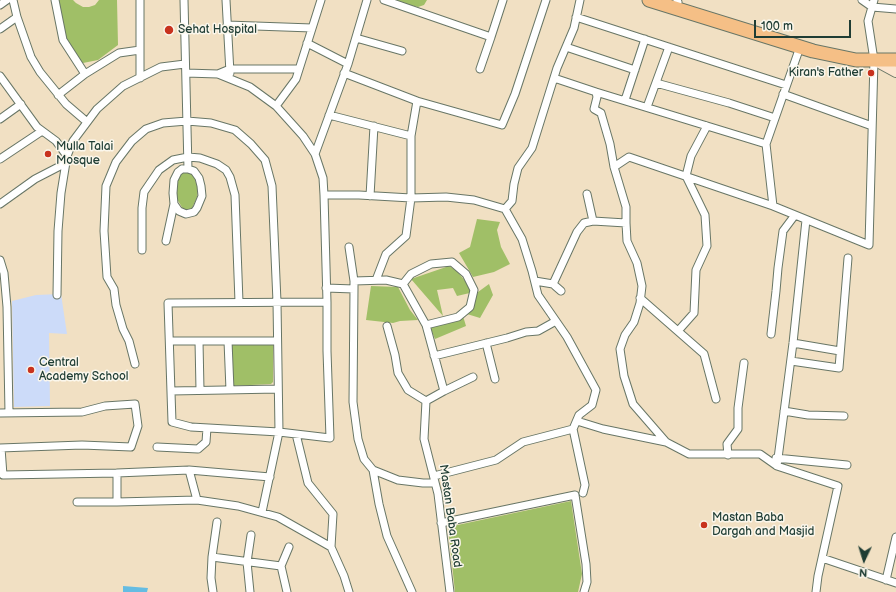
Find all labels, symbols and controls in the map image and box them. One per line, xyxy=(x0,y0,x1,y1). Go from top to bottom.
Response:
scale bar xyxy=(756,12,853,38)
text: 100 m xyxy=(761,19,793,34)
place label: Sehat Hospital xyxy=(178,23,257,37)
marker: Sehat Hospital xyxy=(163,24,175,36)
place label: Kiran's Father xyxy=(789,66,863,80)
marker: Kiran's Father xyxy=(866,68,876,78)
place label: Mulla Talai Mosque xyxy=(56,140,113,168)
marker: Mulla Talai Mosque xyxy=(43,149,53,159)
place label: Central Academy School xyxy=(39,356,128,384)
marker: Central Academy School xyxy=(26,365,36,375)
street label: Mastan Baba Road xyxy=(436,463,464,569)
place label: Mastan Baba Dargah and Masjid xyxy=(712,511,814,539)
marker: Mastan Baba Dargah and Masjid xyxy=(699,520,709,530)
north arrow xyxy=(844,540,884,580)
text: N xyxy=(859,566,868,579)

